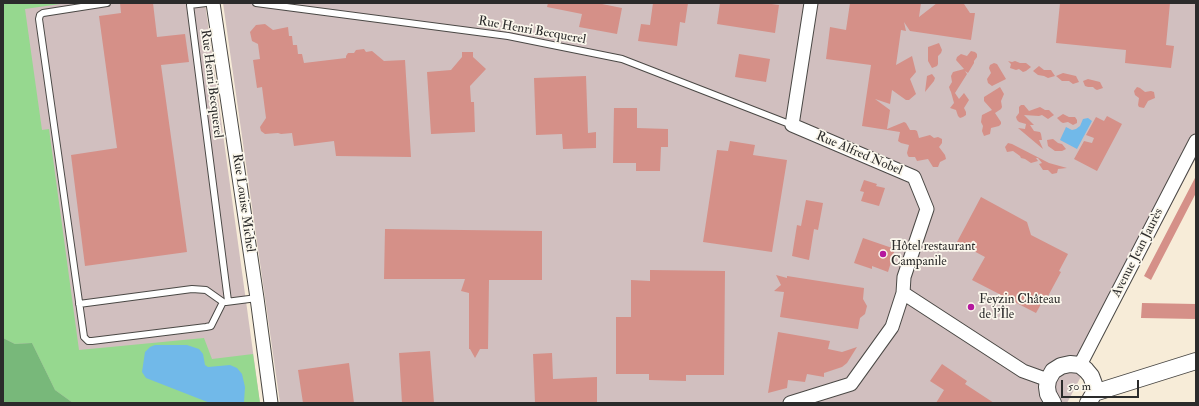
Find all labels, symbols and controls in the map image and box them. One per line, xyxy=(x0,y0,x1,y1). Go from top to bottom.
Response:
street label: Rue Henri Becquerel xyxy=(477,14,587,48)
street label: Rue Henri Becquerel xyxy=(197,29,225,139)
street label: Rue Alfred Nobel xyxy=(814,129,904,179)
street label: Rue Louise Michel xyxy=(228,153,258,253)
street label: Avenue Jean Jaurès xyxy=(1109,206,1167,300)
place label: Hôtel restaurant Campanile xyxy=(891,239,975,270)
marker: Hôtel restaurant Campanile xyxy=(878,249,888,259)
place label: Feyzin Château de l'Île xyxy=(979,292,1061,323)
marker: Feyzin Château de l'Île xyxy=(966,302,976,312)
scale bar xyxy=(1063,372,1141,398)
text: 50 m xyxy=(1068,379,1091,394)

